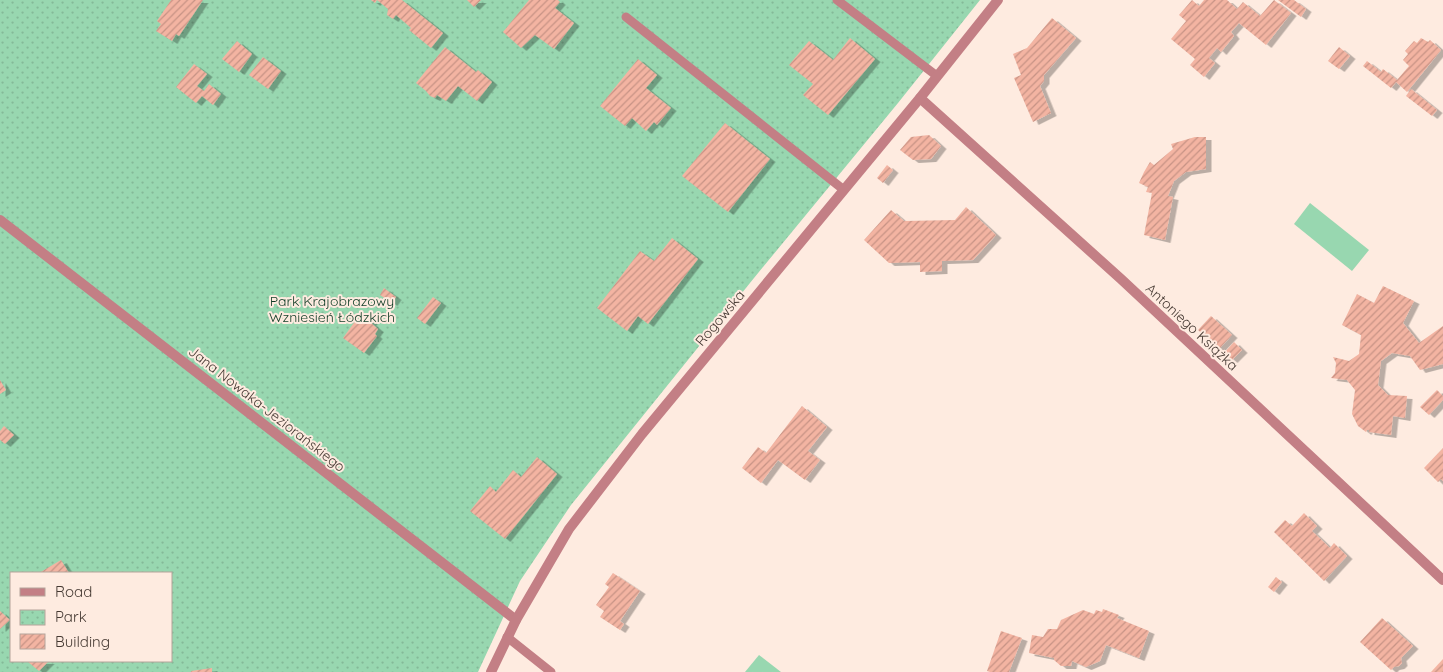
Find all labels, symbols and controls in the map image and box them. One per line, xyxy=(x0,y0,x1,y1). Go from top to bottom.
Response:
street label: Antoniego Książka xyxy=(1142,279,1242,375)
street label: Rogowska xyxy=(691,286,749,350)
park label: Park Krajobrazowy Wzniesień Łódzkich xyxy=(269,292,395,326)
street label: Jana Nowaka-Jeziorańskiego xyxy=(185,342,349,476)
legend xyxy=(10,572,172,662)
text: Road xyxy=(55,582,92,601)
text: Park xyxy=(55,607,87,626)
text: Building xyxy=(55,632,110,651)

